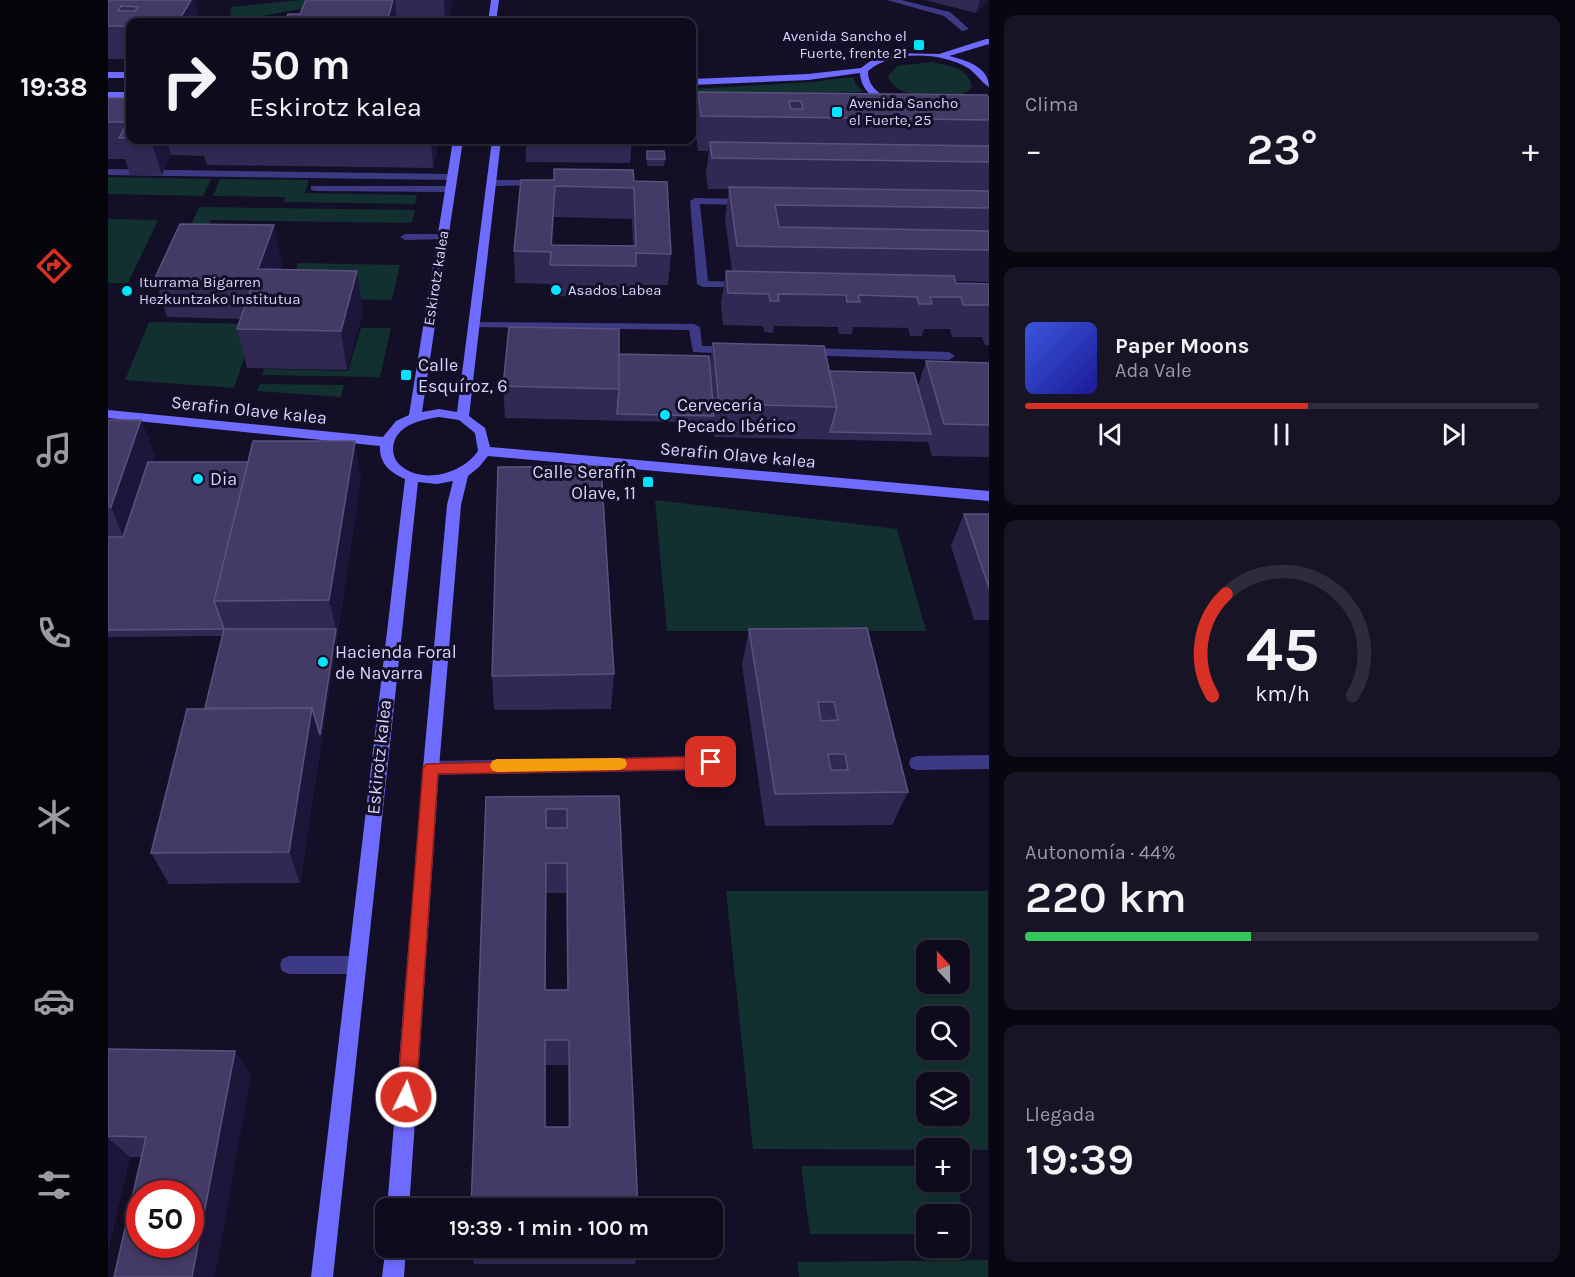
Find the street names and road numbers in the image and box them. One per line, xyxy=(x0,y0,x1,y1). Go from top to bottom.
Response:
street label: Eskirotz kalea xyxy=(420,229,452,327)
street label: Serafin Olave kalea xyxy=(170,391,328,429)
street label: Serafin Olave kalea xyxy=(659,437,817,473)
street label: Eskirotz kalea xyxy=(362,699,396,815)

